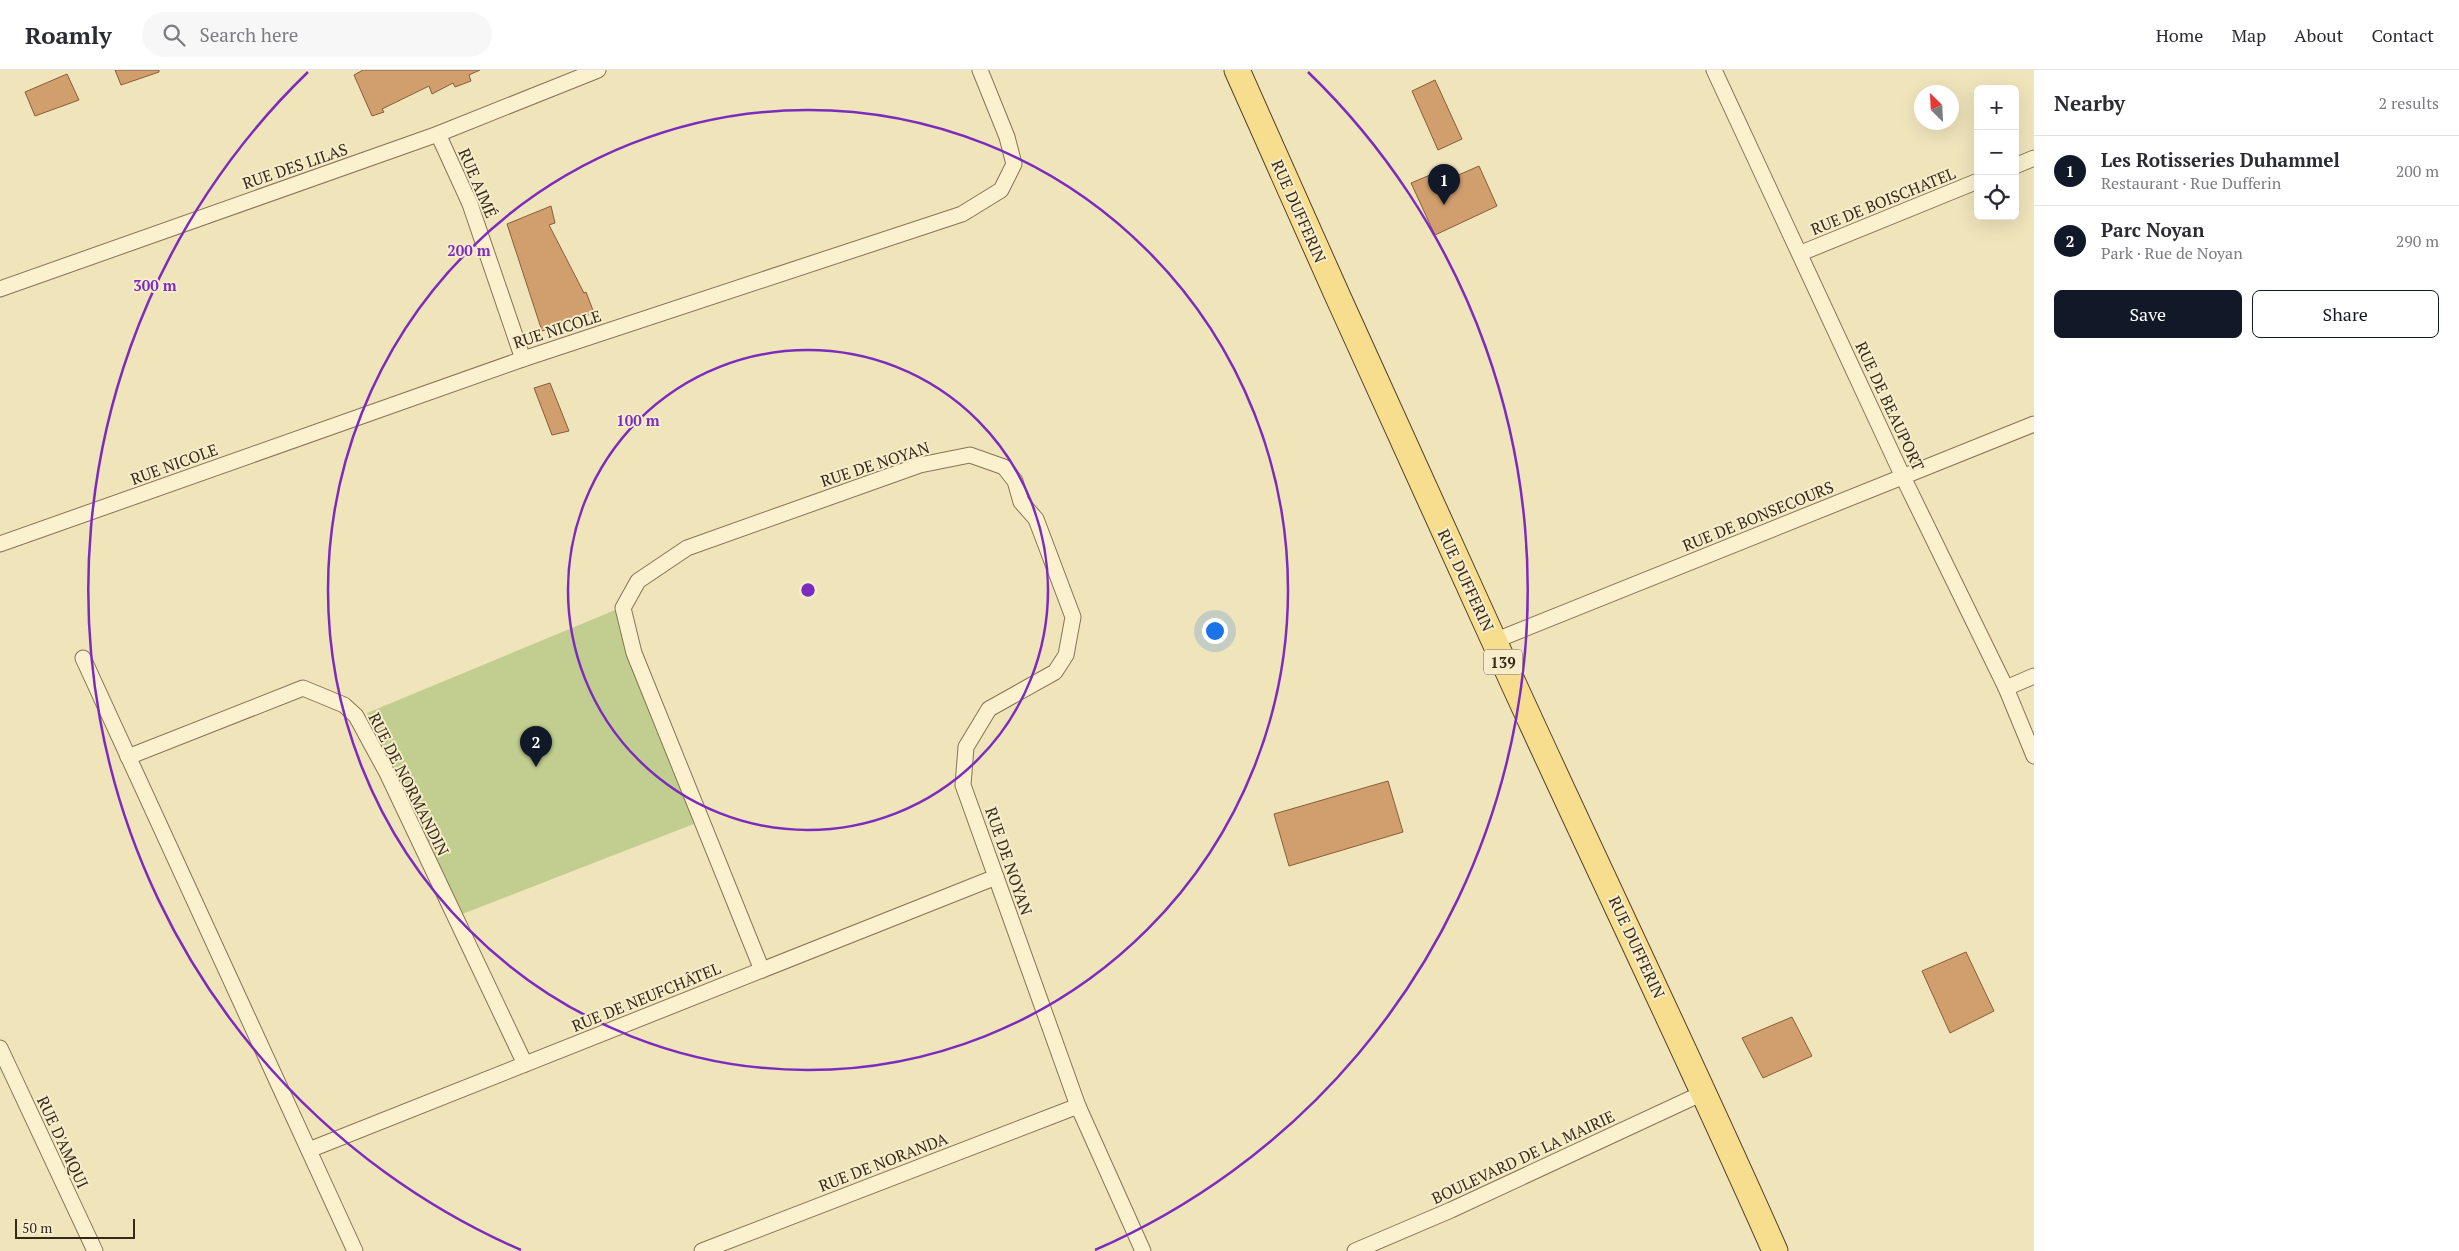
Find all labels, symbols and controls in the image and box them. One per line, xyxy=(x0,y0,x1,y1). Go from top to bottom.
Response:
search box xyxy=(142,12,492,57)
text: Roamly xyxy=(25,19,112,51)
icon: search xyxy=(160,21,188,49)
text: Search here xyxy=(200,22,298,47)
text: Home xyxy=(2156,23,2203,47)
text: Map xyxy=(2231,23,2266,47)
text: About xyxy=(2294,23,2343,47)
text: Contact xyxy=(2371,23,2434,47)
north arrow xyxy=(1914,85,1959,130)
map controls xyxy=(1974,85,2019,220)
button: + xyxy=(1974,85,2019,130)
text: Nearby xyxy=(2054,89,2125,117)
text: 2 results xyxy=(2379,92,2439,114)
button: − xyxy=(1974,130,2019,175)
street label: RUE DES LILAS xyxy=(239,138,351,194)
street label: RUE AIMÉ xyxy=(453,145,503,221)
text: Les Rotisseries Duhammel xyxy=(2101,147,2340,172)
street label: RUE DUFFERIN xyxy=(1266,156,1332,266)
text: 1 xyxy=(2065,160,2075,182)
text: 200 m xyxy=(2396,160,2439,182)
street label: RUE DE BOISCHATEL xyxy=(1807,162,1959,240)
pin: 1 xyxy=(1428,164,1460,205)
text: Restaurant · Rue Dufferin xyxy=(2101,172,2281,194)
button: locate xyxy=(1974,175,2019,220)
text: Parc Noyan xyxy=(2101,217,2204,242)
text: 2 xyxy=(2065,230,2075,252)
text: 290 m xyxy=(2396,230,2439,252)
text: 200 m xyxy=(447,240,491,260)
text: Park · Rue de Noyan xyxy=(2101,242,2243,264)
text: 300 m xyxy=(133,275,177,295)
button: Save xyxy=(2054,290,2242,338)
button: Share xyxy=(2252,290,2439,338)
street label: RUE NICOLE xyxy=(510,304,604,354)
street label: RUE DE BEAUPORT xyxy=(1850,338,1930,474)
text: 100 m xyxy=(616,410,660,430)
street label: RUE DE NOYAN xyxy=(818,436,932,492)
street label: RUE NICOLE xyxy=(127,438,221,490)
street label: RUE DE BONSECOURS xyxy=(1679,476,1837,556)
street label: RUE DUFFERIN xyxy=(1433,525,1499,635)
centre of rings xyxy=(799,581,817,599)
your location xyxy=(1202,618,1228,644)
road number: 139 xyxy=(1484,650,1522,674)
street label: RUE DE NORMANDIN xyxy=(363,709,455,859)
pin: 2 xyxy=(520,726,552,767)
street label: RUE DE NOYAN xyxy=(980,804,1038,918)
street label: RUE DUFFERIN xyxy=(1604,892,1670,1002)
street label: RUE DE NEUFCHÂTEL xyxy=(568,957,724,1037)
street label: RUE D'AMQUI xyxy=(32,1092,94,1192)
street label: BOULEVARD DE LA MAIRIE xyxy=(1428,1105,1618,1209)
street label: RUE DE NORANDA xyxy=(815,1127,951,1197)
scale bar xyxy=(15,1216,135,1239)
text: 50 m xyxy=(22,1218,52,1237)

